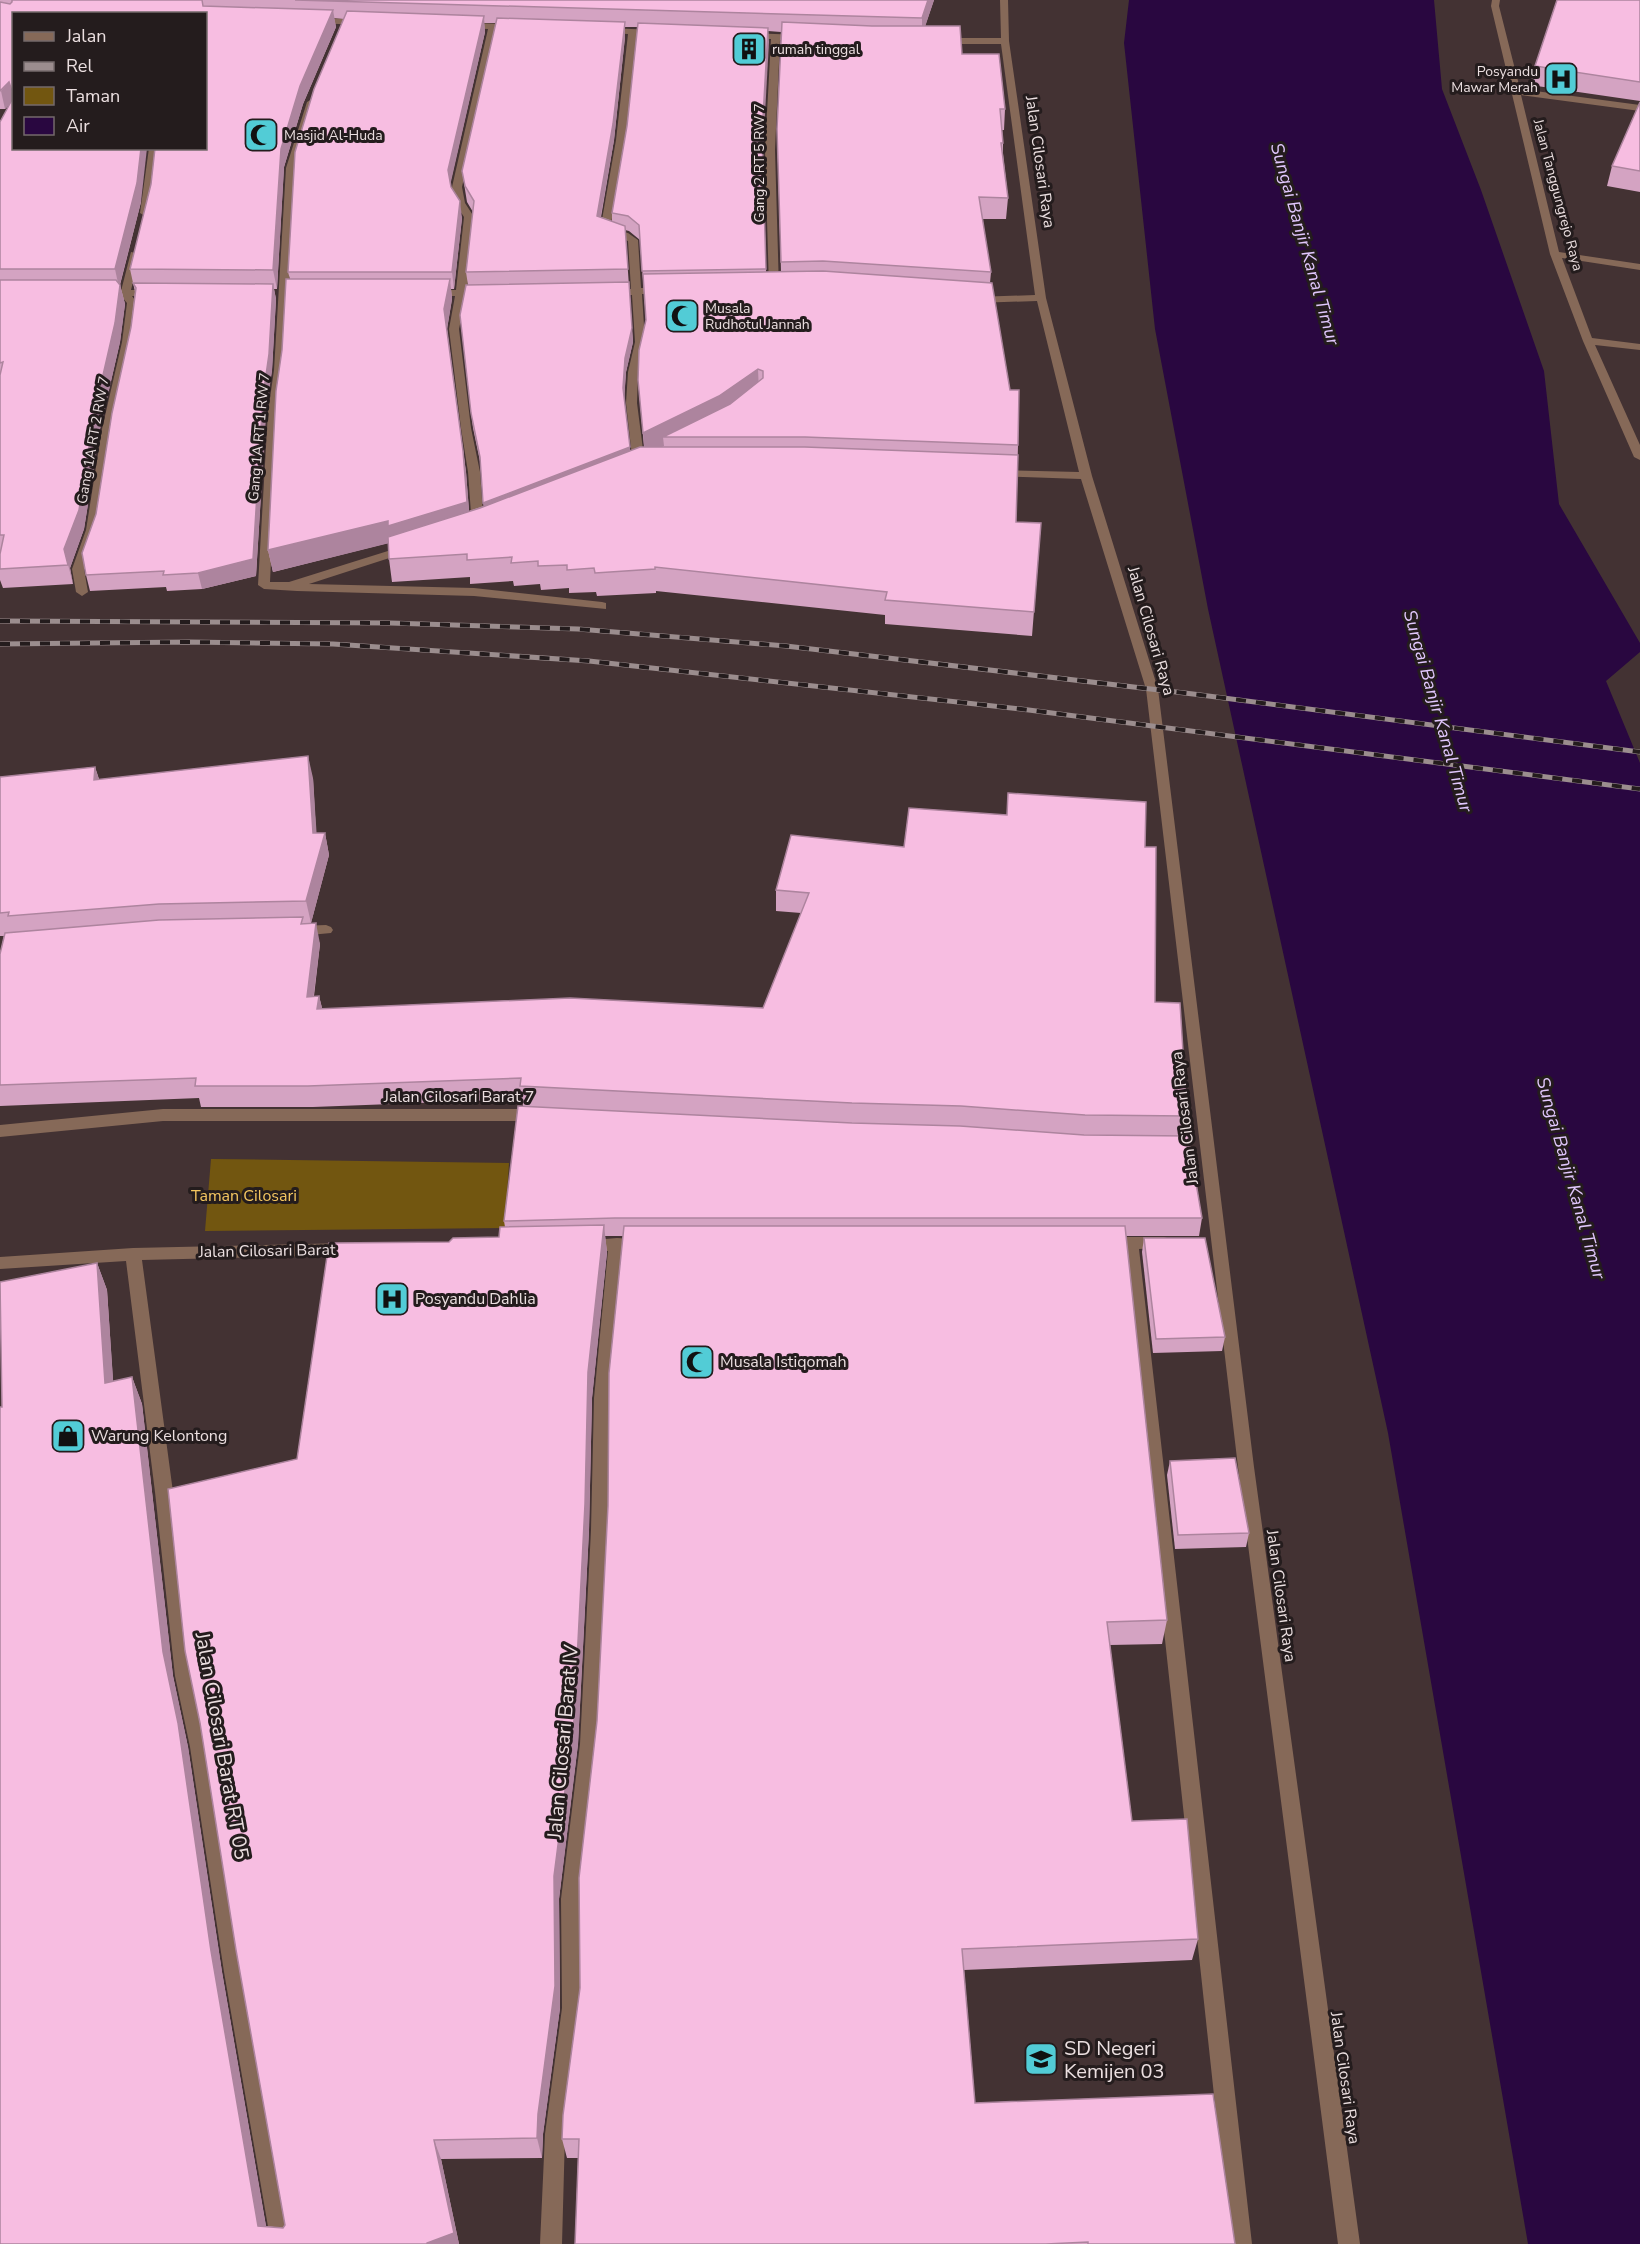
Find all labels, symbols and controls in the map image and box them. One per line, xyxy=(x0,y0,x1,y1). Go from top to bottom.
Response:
legend xyxy=(12,12,207,150)
text: Jalan xyxy=(65,24,106,48)
building icon: rumah tinggal xyxy=(731,31,767,67)
place label: rumah tinggal xyxy=(772,40,861,59)
text: Rel xyxy=(66,54,93,78)
hospital icon: Posyandu Mawar Merah xyxy=(1543,61,1579,97)
place label: Posyandu Mawar Merah xyxy=(1451,62,1538,97)
text: Taman xyxy=(66,84,120,108)
street label: Jalan Cilosari Raya xyxy=(1020,93,1060,230)
street label: Gang 2 RT 5 RW 7 xyxy=(750,103,769,223)
text: Air xyxy=(66,114,90,138)
street label: Jalan Tanggungrejo Raya xyxy=(1528,116,1587,273)
mosque icon: Masjid Al-Huda xyxy=(243,117,279,153)
place label: Masjid Al-Huda xyxy=(284,126,383,145)
water label: Sungai Banjir Kanal Timur xyxy=(1265,140,1346,348)
mosque icon: Musala Rudhotul Jannah xyxy=(664,298,700,334)
place label: Musala Rudhotul Jannah xyxy=(705,299,810,334)
street label: Gang 1A RT 1 RW 7 xyxy=(244,372,274,502)
street label: Gang 1A RT 2 RW 7 xyxy=(72,375,114,505)
street label: Jalan Cilosari Raya xyxy=(1122,563,1180,698)
water label: Sungai Banjir Kanal Timur xyxy=(1398,607,1479,815)
street label: Jalan Cilosari Raya xyxy=(1166,1050,1204,1187)
water label: Sungai Banjir Kanal Timur xyxy=(1531,1074,1612,1282)
street label: Jalan Cilosari Barat 7 xyxy=(383,1086,534,1108)
park label: Taman Cilosari xyxy=(191,1185,297,1207)
street label: Jalan Cilosari Barat xyxy=(197,1239,336,1263)
hospital icon: Posyandu Dahlia xyxy=(374,1281,410,1317)
place label: Posyandu Dahlia xyxy=(415,1288,536,1310)
mosque icon: Musala Istiqomah xyxy=(679,1344,715,1380)
place label: Musala Istiqomah xyxy=(720,1351,847,1373)
shop icon: Warung Kelontong xyxy=(50,1418,86,1454)
place label: Warung Kelontong xyxy=(91,1425,227,1447)
street label: Jalan Cilosari Raya xyxy=(1261,1527,1301,1664)
street label: Jalan Cilosari Barat RT 05 xyxy=(189,1629,255,1862)
street label: Jalan Cilosari Barat IV xyxy=(541,1643,585,1841)
street label: Jalan Cilosari Raya xyxy=(1325,2009,1365,2146)
place label: SD Negeri Kemijen 03 xyxy=(1064,2035,1165,2085)
school or university icon: SD Negeri Kemijen 03 xyxy=(1023,2041,1059,2077)

